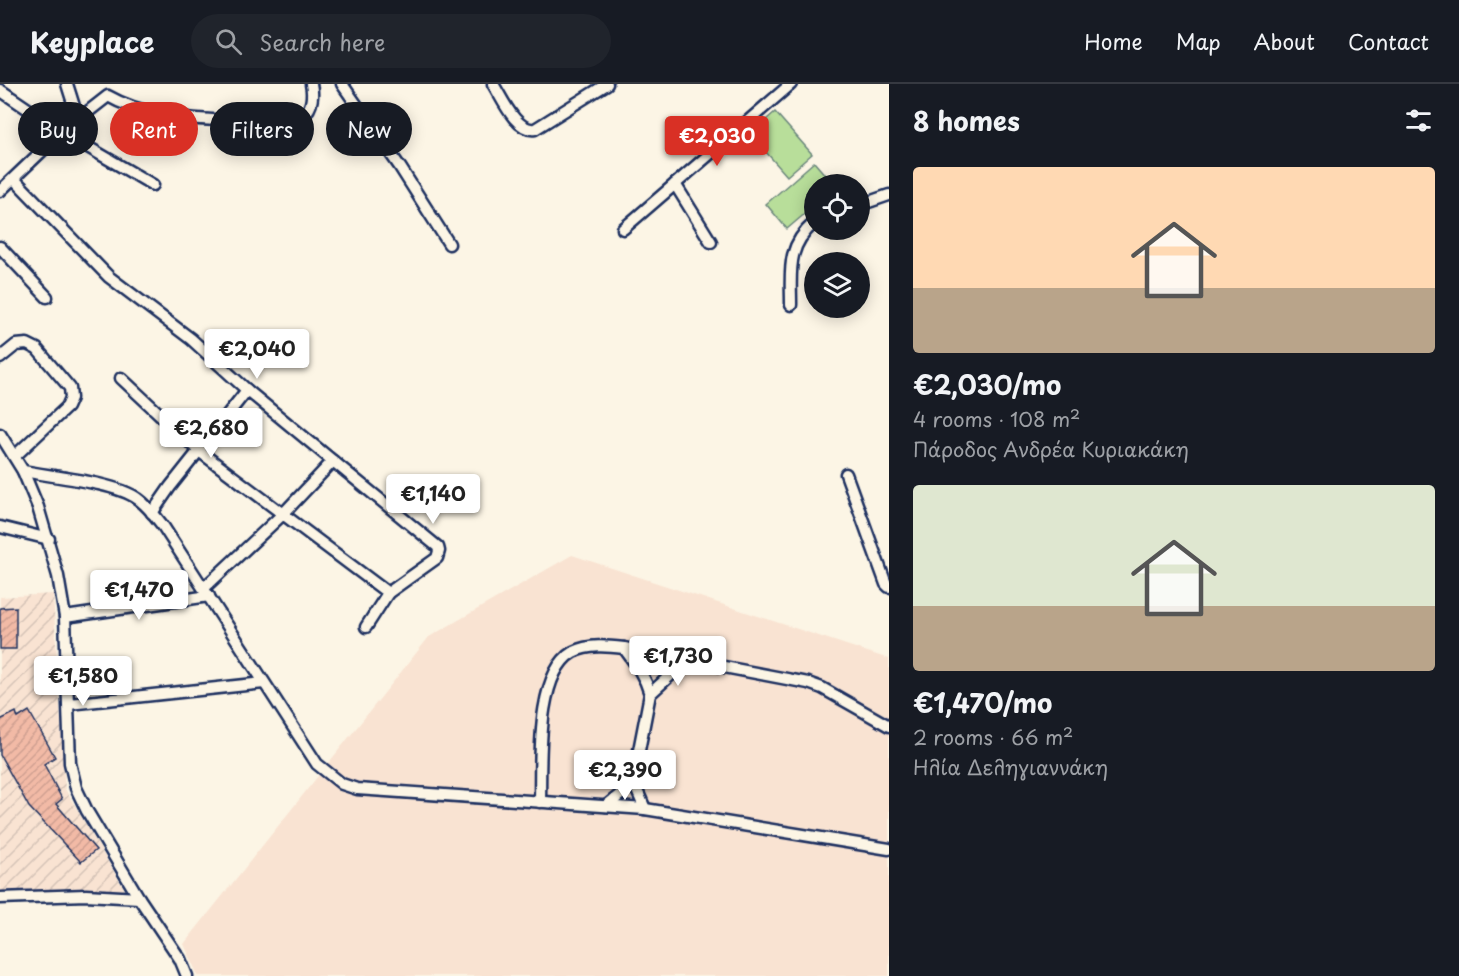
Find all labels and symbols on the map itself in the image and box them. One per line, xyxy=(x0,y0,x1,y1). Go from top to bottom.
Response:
pin: €2,030 xyxy=(668,116,766,167)
pin: €2,040 xyxy=(208,329,306,380)
pin: €2,680 xyxy=(162,408,260,459)
pin: €1,140 xyxy=(384,474,482,525)
pin: €1,470 xyxy=(90,570,188,621)
pin: €1,730 xyxy=(629,636,727,687)
pin: €1,580 xyxy=(34,656,132,707)
pin: €2,390 xyxy=(576,750,674,801)

